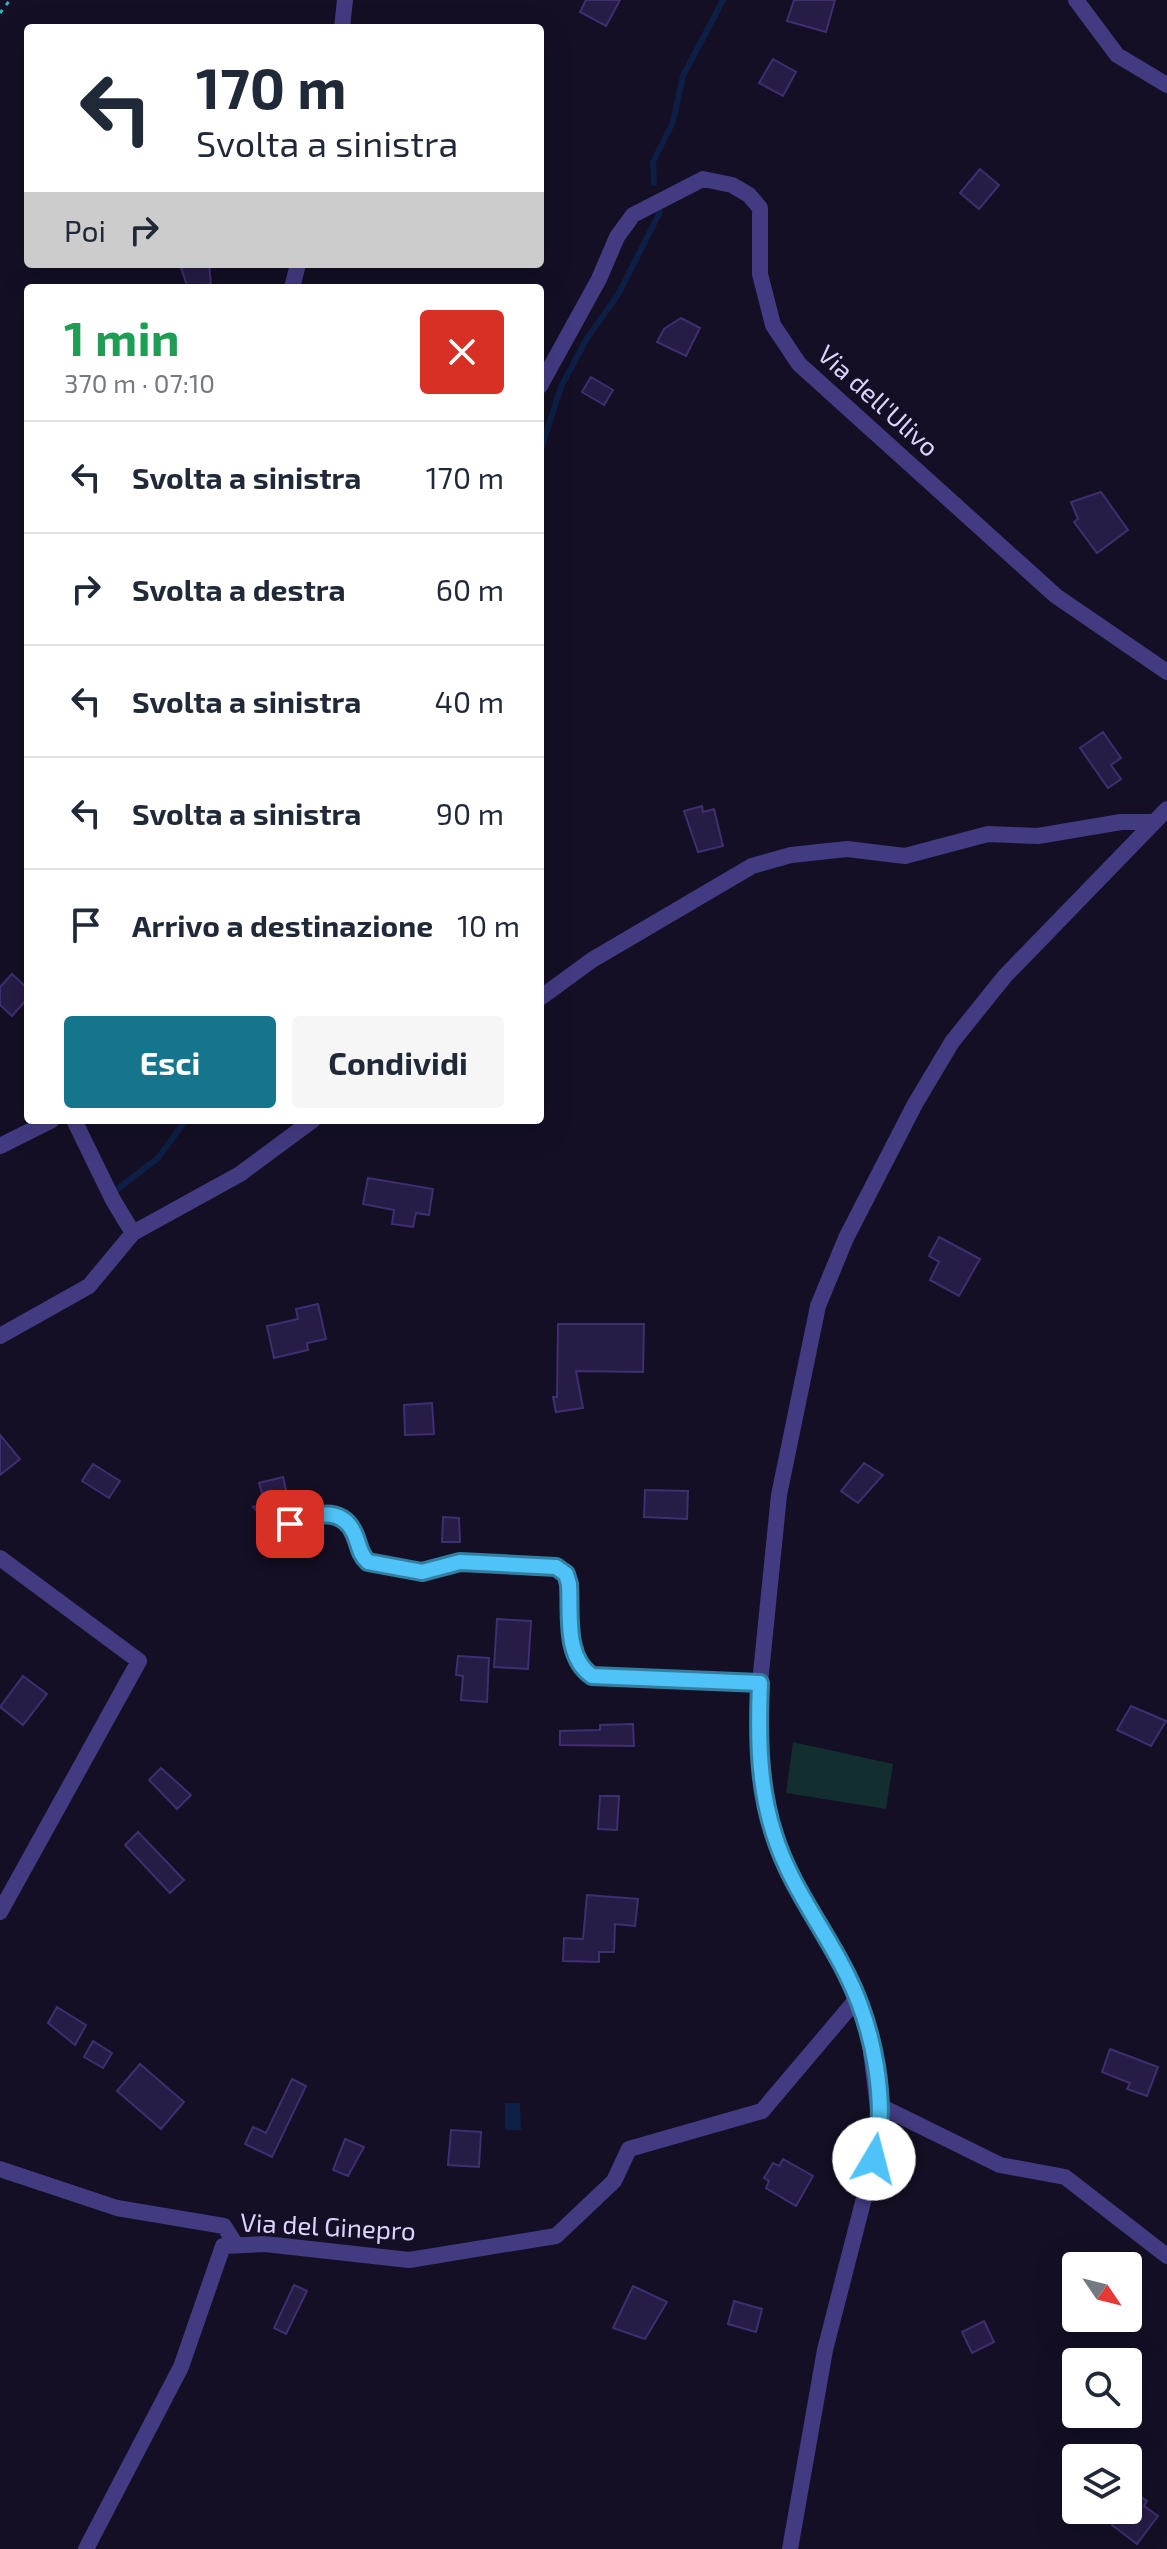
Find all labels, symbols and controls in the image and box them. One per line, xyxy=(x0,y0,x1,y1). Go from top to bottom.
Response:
text: 170 m xyxy=(196,53,347,120)
icon: left xyxy=(64,56,168,160)
text: Svolta a sinistra xyxy=(196,121,458,164)
icon: right xyxy=(122,208,166,252)
text: Poi xyxy=(64,212,106,248)
text: 1 min xyxy=(64,308,180,366)
button: close xyxy=(420,310,504,394)
street label: Via dell'Ulivo xyxy=(812,338,946,462)
text: 370 m · 07:10 xyxy=(64,367,215,398)
icon: left xyxy=(64,455,108,499)
text: Svolta a sinistra xyxy=(132,459,361,495)
text: 170 m xyxy=(426,459,504,495)
icon: right xyxy=(64,567,108,611)
text: Svolta a destra xyxy=(132,571,346,607)
text: 60 m xyxy=(436,571,504,607)
icon: left xyxy=(64,679,108,723)
text: Svolta a sinistra xyxy=(132,683,361,719)
text: 40 m xyxy=(434,683,504,719)
icon: left xyxy=(64,791,108,835)
text: Svolta a sinistra xyxy=(132,795,361,831)
text: 90 m xyxy=(436,795,504,831)
icon: arrive xyxy=(64,903,108,947)
text: Arrivo a destinazione xyxy=(132,907,433,943)
text: 10 m xyxy=(457,907,520,943)
button: Esci xyxy=(64,1016,276,1108)
button: Condividi xyxy=(292,1016,504,1108)
pin xyxy=(256,1490,324,1558)
icon: arrive xyxy=(268,1502,312,1546)
position arrow xyxy=(832,2117,916,2201)
street label: Via del Ginepro xyxy=(239,2205,417,2246)
north arrow xyxy=(1062,2252,1142,2332)
map controls xyxy=(1062,2252,1142,2524)
button: search xyxy=(1062,2348,1142,2428)
button: layers xyxy=(1062,2444,1142,2524)

